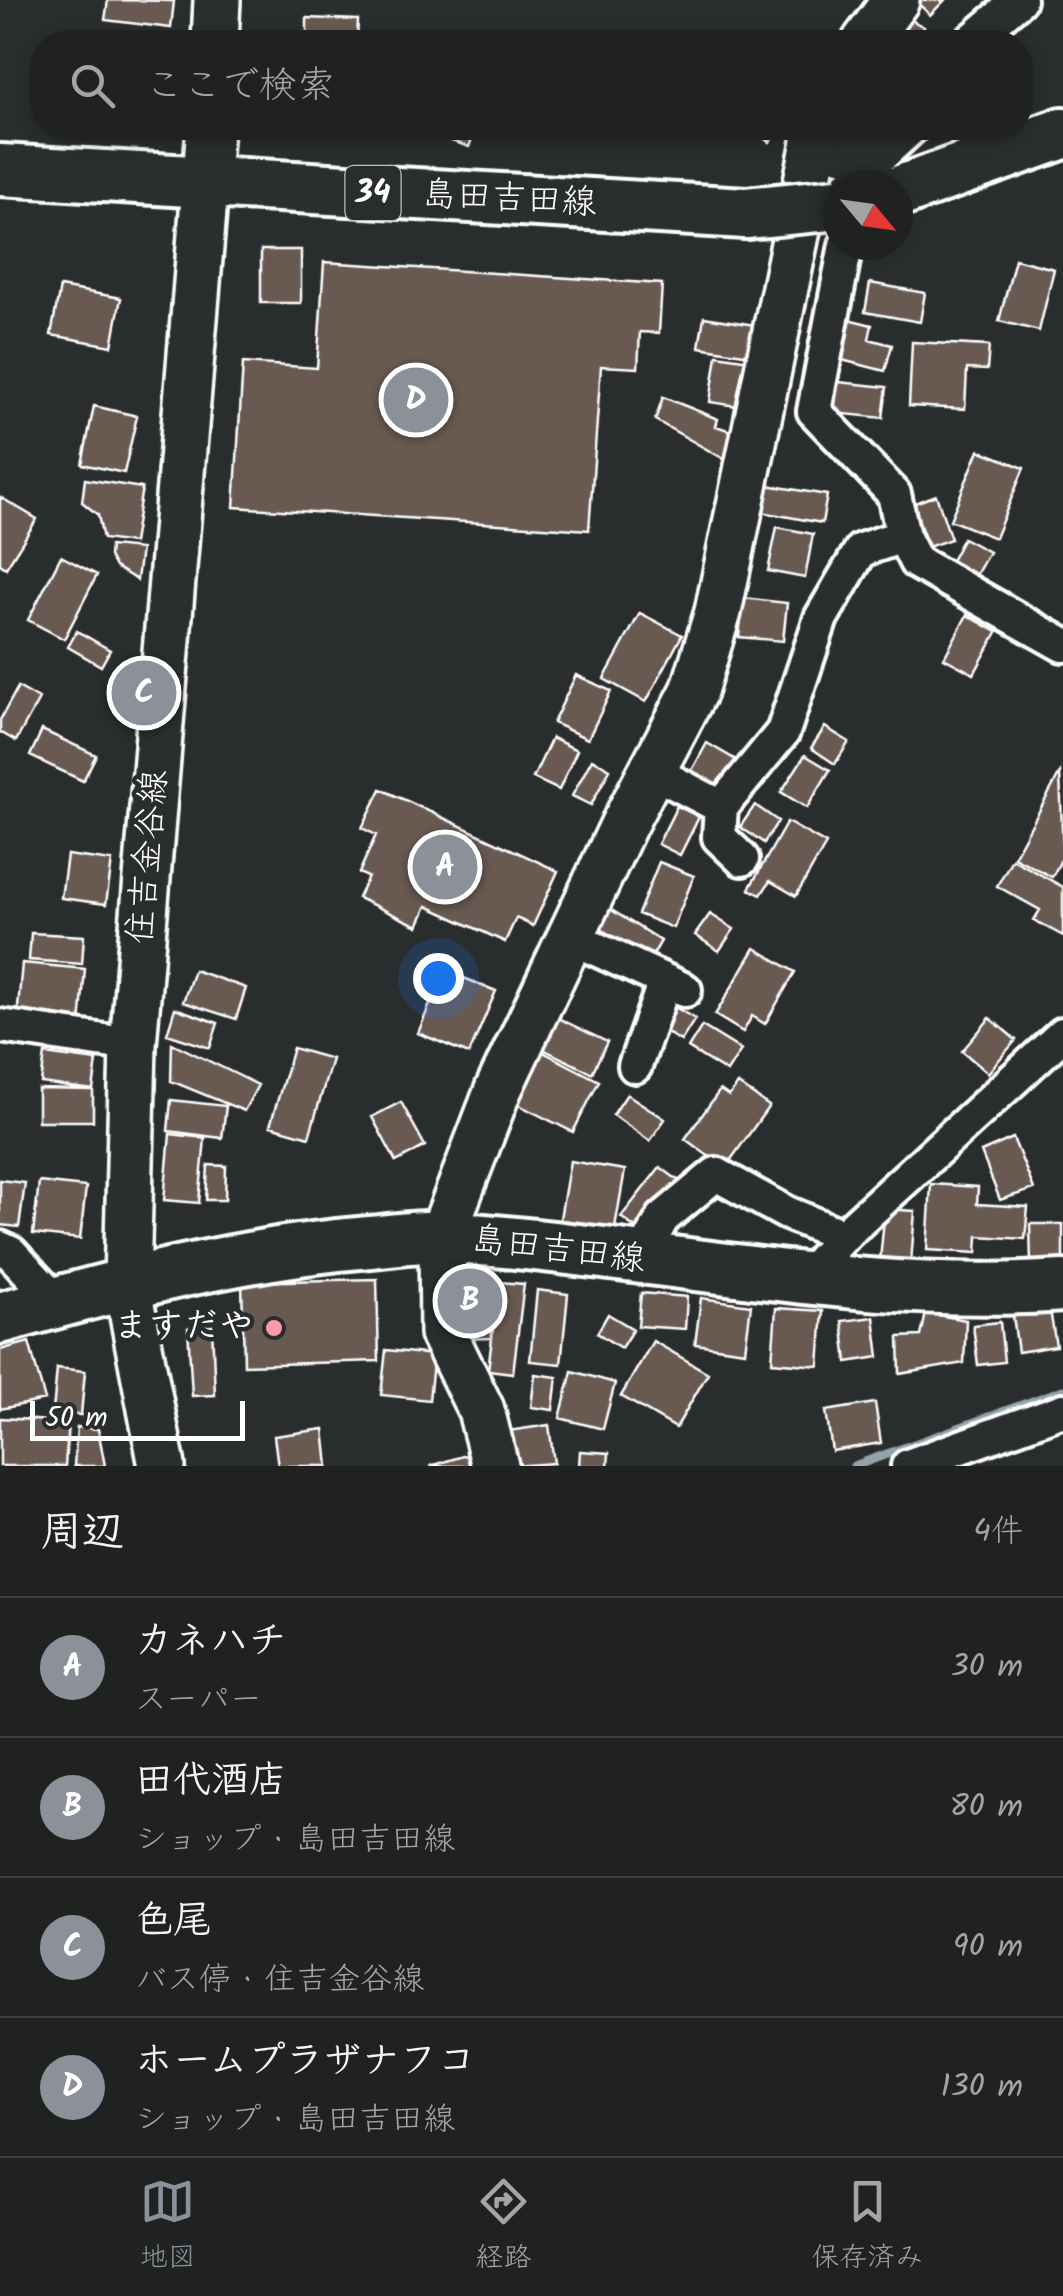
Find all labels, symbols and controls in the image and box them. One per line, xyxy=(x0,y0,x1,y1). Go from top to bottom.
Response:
search box xyxy=(30,30,1033,140)
text: ここで検索 xyxy=(145,57,335,117)
icon: search xyxy=(65,58,120,113)
road number: 34 xyxy=(346,166,400,220)
street label: 島田吉田線 xyxy=(420,167,598,233)
north arrow xyxy=(823,170,913,260)
pin: D xyxy=(384,362,448,438)
pin: C xyxy=(112,656,176,730)
street label: 住吉金谷線 xyxy=(113,767,185,947)
pin: A xyxy=(412,830,478,904)
your location xyxy=(413,953,464,1004)
street label: 島田吉田線 xyxy=(468,1213,648,1289)
pin: B xyxy=(438,1264,502,1338)
place label: ますだや xyxy=(113,1300,254,1356)
marker: ますだや xyxy=(263,1317,285,1339)
scale bar xyxy=(30,1396,245,1440)
text: 50 m xyxy=(45,1396,108,1441)
text: 周辺 xyxy=(40,1500,124,1567)
text: 4件 xyxy=(973,1507,1023,1558)
text: カネハチ xyxy=(135,1612,286,1672)
text: A xyxy=(62,1642,83,1693)
text: 30 m xyxy=(950,1642,1023,1693)
text: スーパー xyxy=(135,1675,262,1726)
text: 田代酒店 xyxy=(135,1752,287,1812)
text: B xyxy=(63,1782,82,1833)
text: 80 m xyxy=(949,1782,1023,1833)
text: ショップ · 島田吉田線 xyxy=(135,1815,455,1866)
text: 色尾 xyxy=(135,1892,211,1952)
text: C xyxy=(63,1922,82,1973)
text: 90 m xyxy=(953,1922,1023,1973)
text: バス停 · 住吉金谷線 xyxy=(135,1955,424,2006)
text: ホームプラザナフコ xyxy=(135,2032,475,2092)
text: D xyxy=(62,2062,83,2113)
text: 130 m xyxy=(940,2062,1023,2113)
text: ショップ · 島田吉田線 xyxy=(135,2095,455,2146)
tab: 地図 xyxy=(140,2174,196,2281)
tab: 経路 xyxy=(475,2174,531,2281)
tab: 保存済み xyxy=(811,2174,923,2281)

